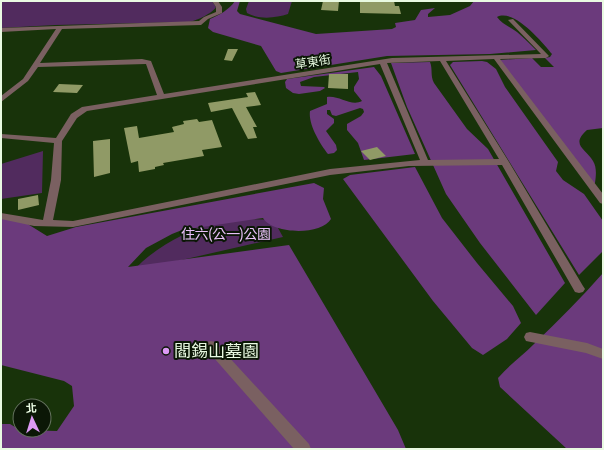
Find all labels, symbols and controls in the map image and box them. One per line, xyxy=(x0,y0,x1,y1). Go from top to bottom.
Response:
street label: 草東街 xyxy=(294,52,332,72)
park label: 住六(公一)公園 xyxy=(181,226,271,242)
place label: 閻錫山墓園 xyxy=(174,341,259,361)
marker: 閻錫山墓園 xyxy=(161,346,171,356)
north arrow xyxy=(12,398,52,438)
text: 北 xyxy=(25,402,37,414)

